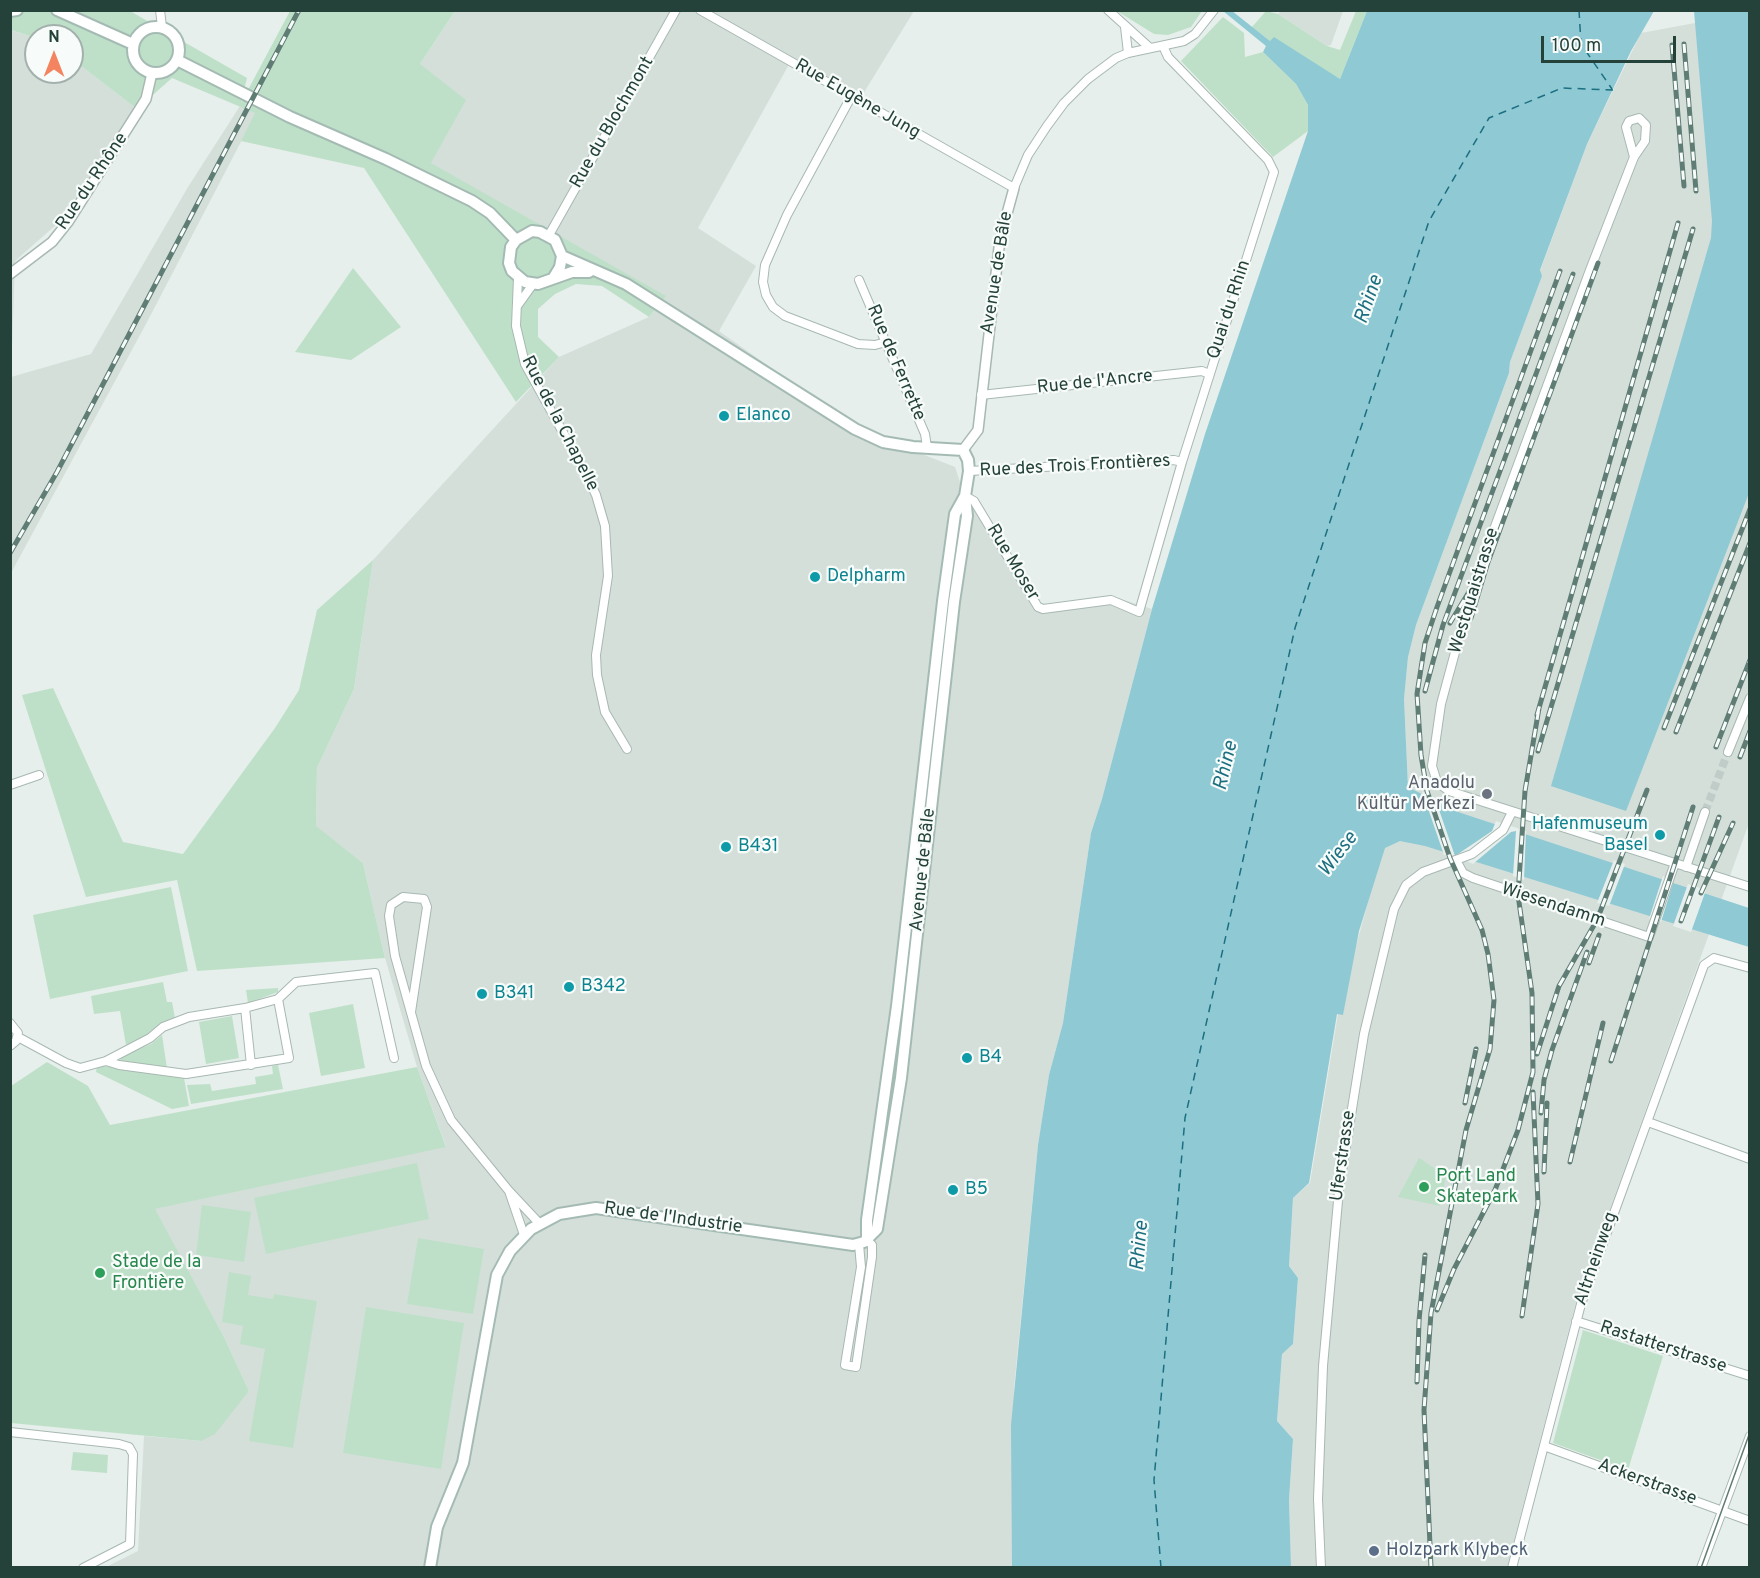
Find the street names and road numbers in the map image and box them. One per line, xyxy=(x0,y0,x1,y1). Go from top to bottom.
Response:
street label: Rue du Blochmont xyxy=(567,53,659,193)
street label: Rue Eugène Jung xyxy=(790,55,924,145)
street label: Rue du Rhône xyxy=(52,129,134,235)
street label: Avenue de Bâle xyxy=(978,210,1018,336)
street label: Quai du Rhin xyxy=(1204,258,1256,362)
street label: Rue de Ferrette xyxy=(861,302,929,424)
street label: Rue de la Chapelle xyxy=(516,353,602,495)
street label: Rue de l'Ancre xyxy=(1036,366,1154,400)
street label: Rue des Trois Frontières xyxy=(979,451,1171,483)
street label: Rue Moser xyxy=(981,521,1043,605)
street label: Westquaistrasse xyxy=(1446,525,1504,657)
street label: Avenue de Bâle xyxy=(907,807,941,933)
street label: Wiesendamm xyxy=(1498,879,1608,933)
street label: Uferstrasse xyxy=(1327,1109,1361,1203)
street label: Rue de l'Industrie xyxy=(602,1199,744,1239)
street label: Altrheinweg xyxy=(1571,1209,1623,1309)
street label: Rastatterstrasse xyxy=(1597,1317,1729,1379)
street label: Ackerstrasse xyxy=(1595,1455,1699,1511)

